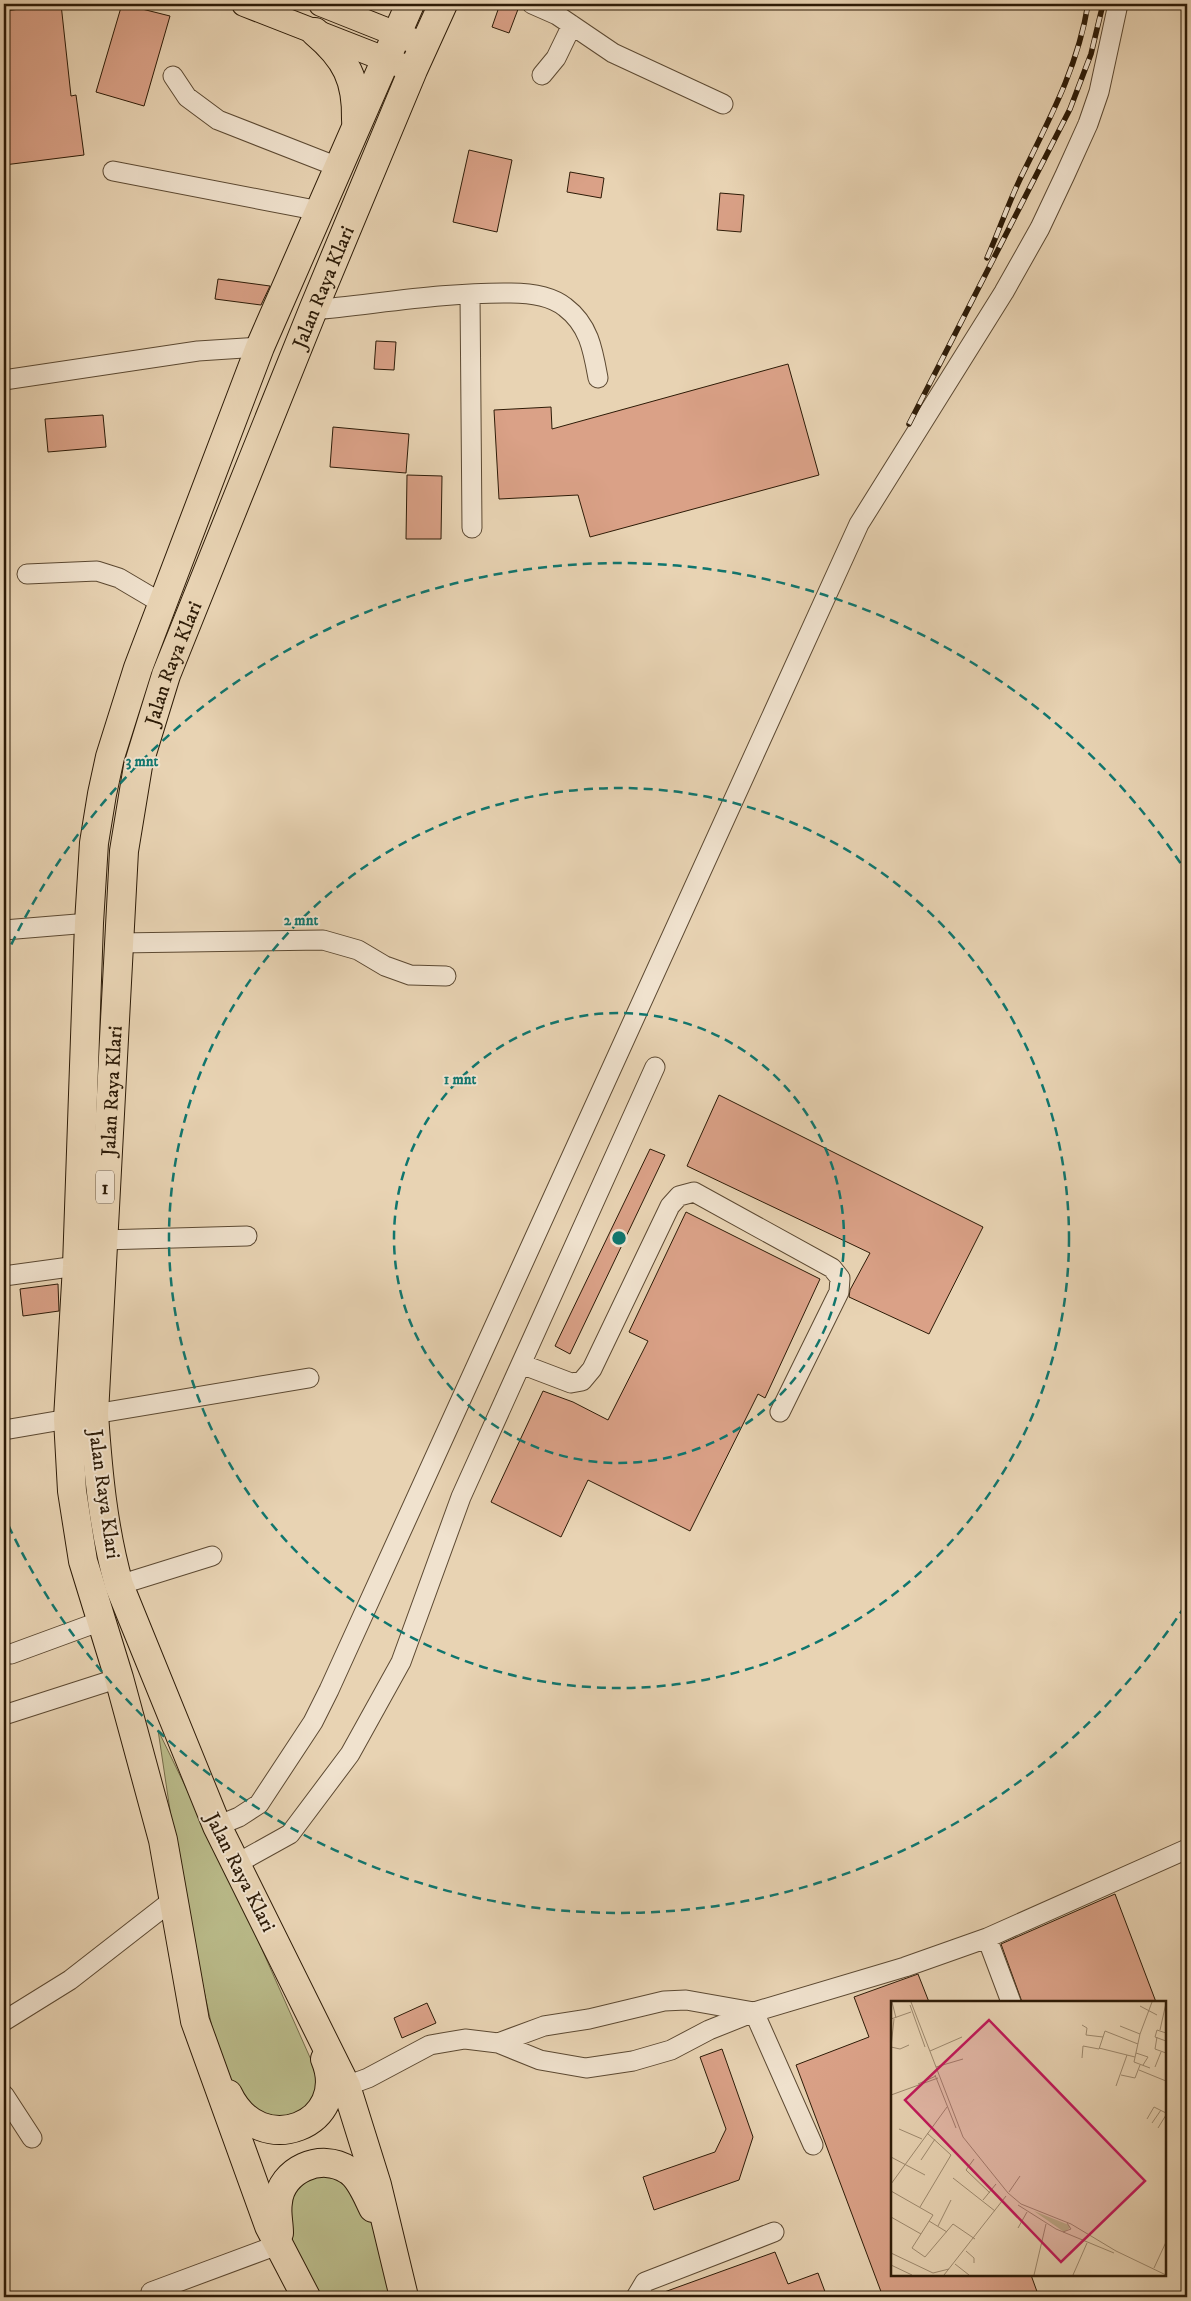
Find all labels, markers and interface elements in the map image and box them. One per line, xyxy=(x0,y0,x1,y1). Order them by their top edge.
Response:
street label: Jalan Raya Klari xyxy=(287,223,361,355)
street label: Jalan Raya Klari xyxy=(140,598,208,731)
text: 3 mnt xyxy=(126,752,159,771)
text: 2 mnt xyxy=(284,911,318,930)
street label: Jalan Raya Klari xyxy=(97,1025,129,1159)
text: 1 mnt xyxy=(444,1070,476,1089)
road number: 1 xyxy=(96,1170,114,1204)
centre of rings xyxy=(610,1229,628,1247)
street label: Jalan Raya Klari xyxy=(82,1426,125,1561)
street label: Jalan Raya Klari xyxy=(198,1807,280,1936)
inset map xyxy=(891,2001,1166,2276)

